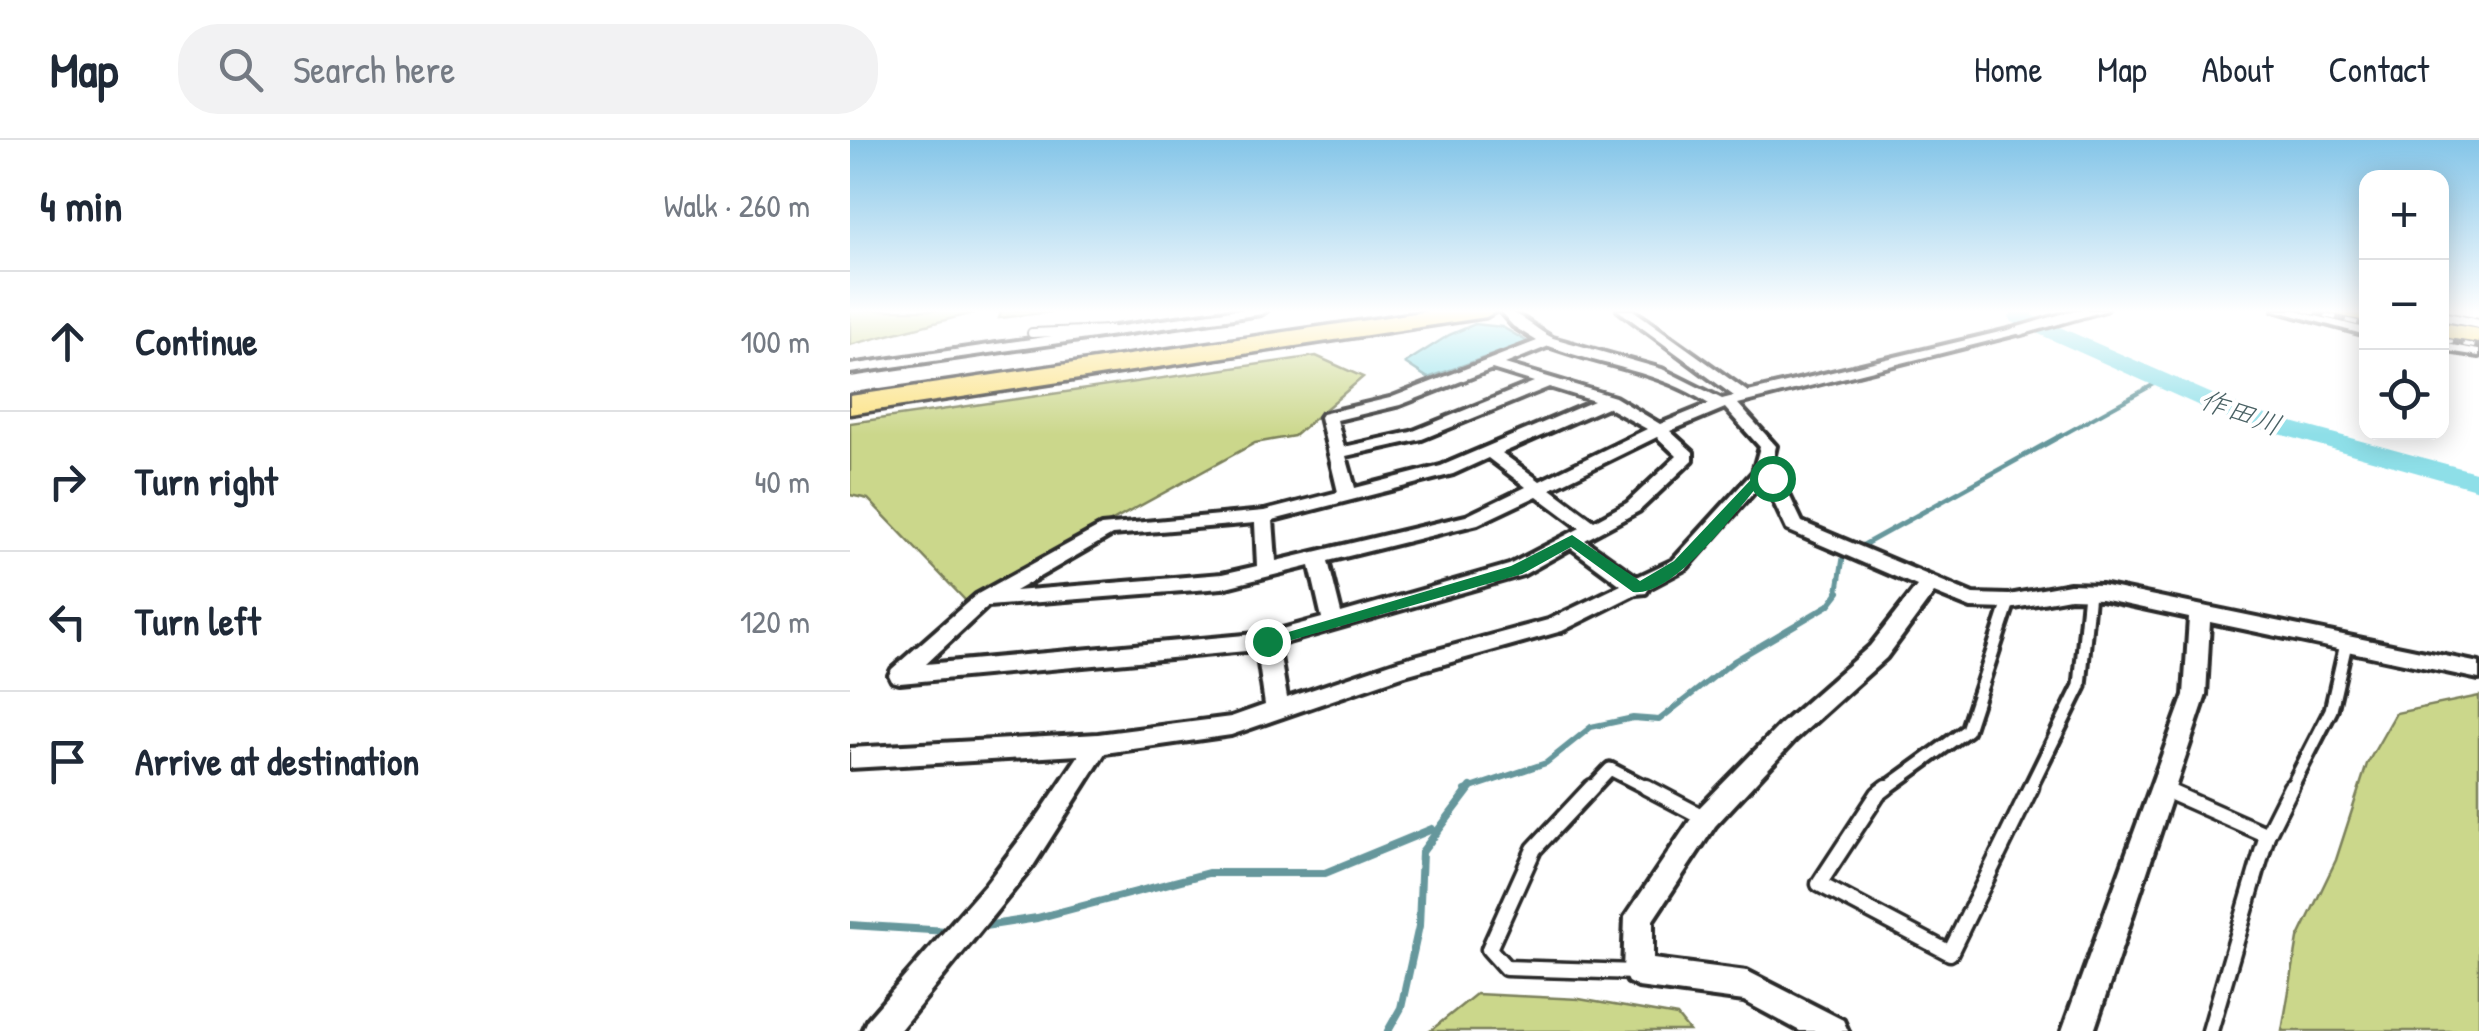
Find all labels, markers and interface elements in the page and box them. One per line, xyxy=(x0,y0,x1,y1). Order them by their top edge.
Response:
search box xyxy=(178,24,878,114)
text: Map xyxy=(50,37,118,102)
icon: search xyxy=(213,42,268,97)
text: Search here xyxy=(293,43,455,95)
text: Home xyxy=(1974,46,2042,93)
text: Map xyxy=(2097,46,2147,93)
text: About xyxy=(2202,46,2274,93)
text: Contact xyxy=(2329,46,2429,93)
map controls xyxy=(2359,170,2449,440)
button: + xyxy=(2359,170,2449,260)
text: 4 min xyxy=(40,177,122,234)
text: Walk · 260 m xyxy=(664,184,810,227)
button: − xyxy=(2359,260,2449,350)
icon: ahead xyxy=(40,314,95,369)
text: Continue xyxy=(135,315,257,367)
text: 100 m xyxy=(741,320,810,363)
button: locate xyxy=(2359,350,2449,440)
water label: 作田川 xyxy=(2195,380,2287,444)
icon: right xyxy=(40,454,95,509)
text: Turn right xyxy=(135,455,278,507)
route start xyxy=(1750,456,1796,502)
text: 40 m xyxy=(755,460,810,503)
icon: left xyxy=(40,594,95,649)
text: Turn left xyxy=(135,595,260,647)
text: 120 m xyxy=(740,600,810,643)
route end xyxy=(1245,619,1291,665)
icon: arrive xyxy=(40,734,95,789)
text: Arrive at destination xyxy=(135,735,419,787)

